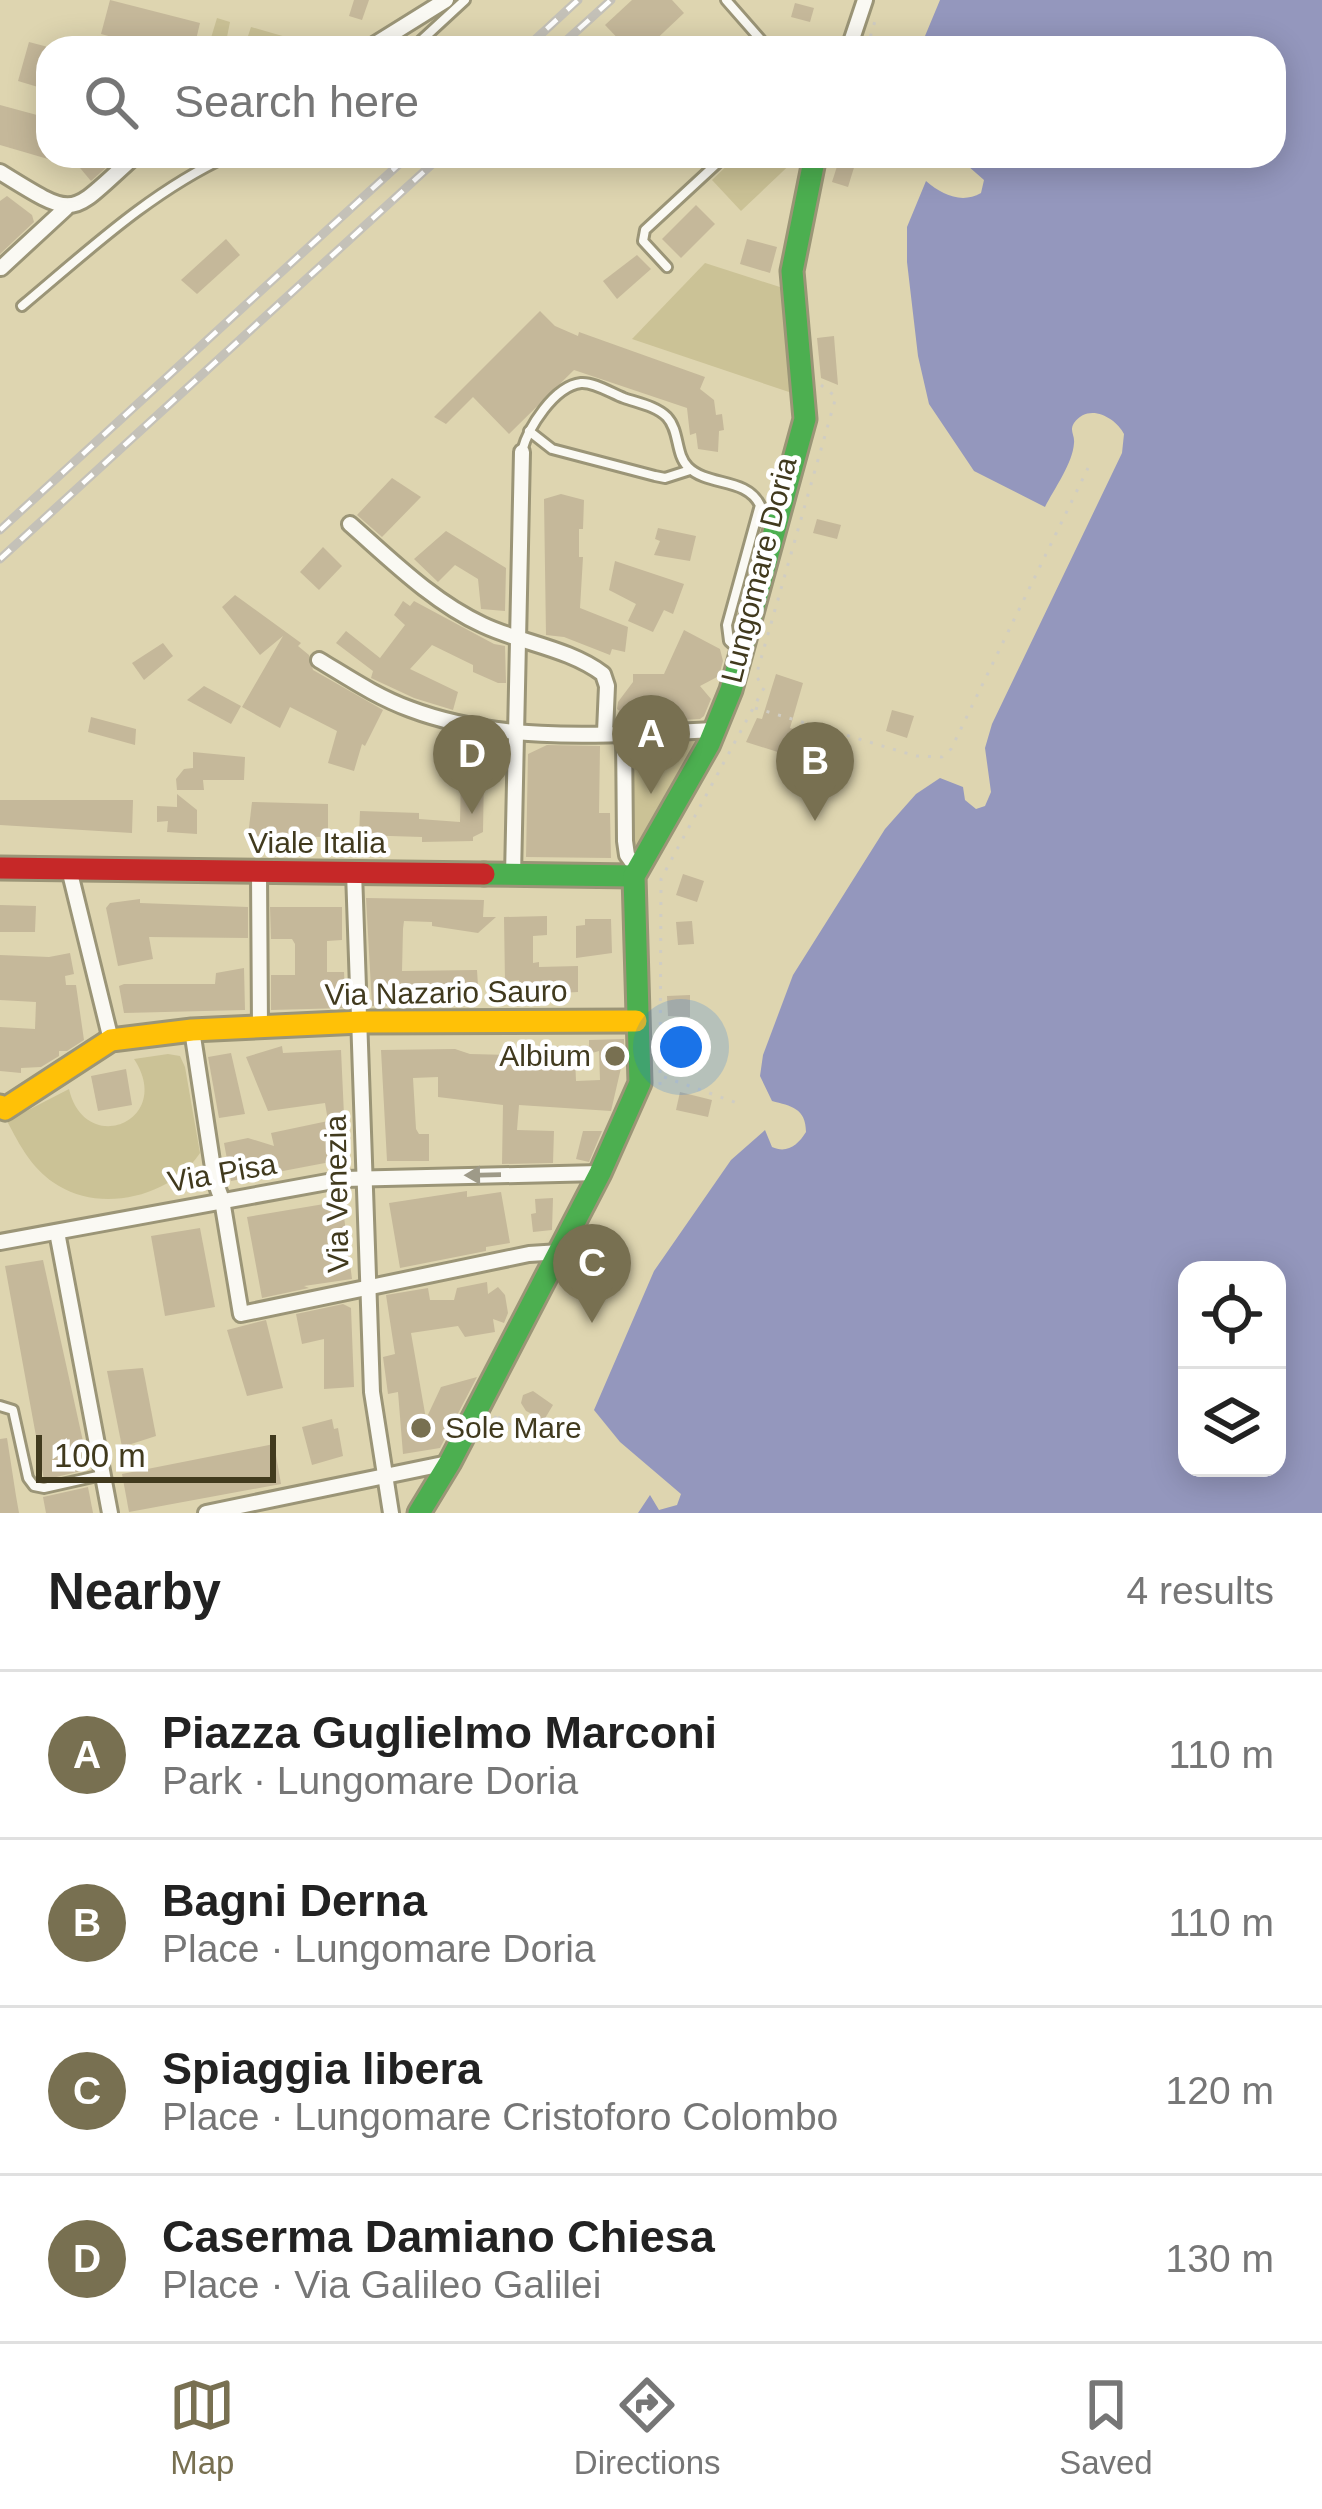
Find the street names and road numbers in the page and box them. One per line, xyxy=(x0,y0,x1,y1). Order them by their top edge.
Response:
street label: Lungomare Doria xyxy=(714,453,803,686)
street label: Viale Italia xyxy=(248,826,386,859)
street label: Via Nazario Sauro xyxy=(324,974,568,1011)
street label: Via Venezia xyxy=(319,1114,354,1273)
street label: Via Pisa xyxy=(165,1147,279,1198)

